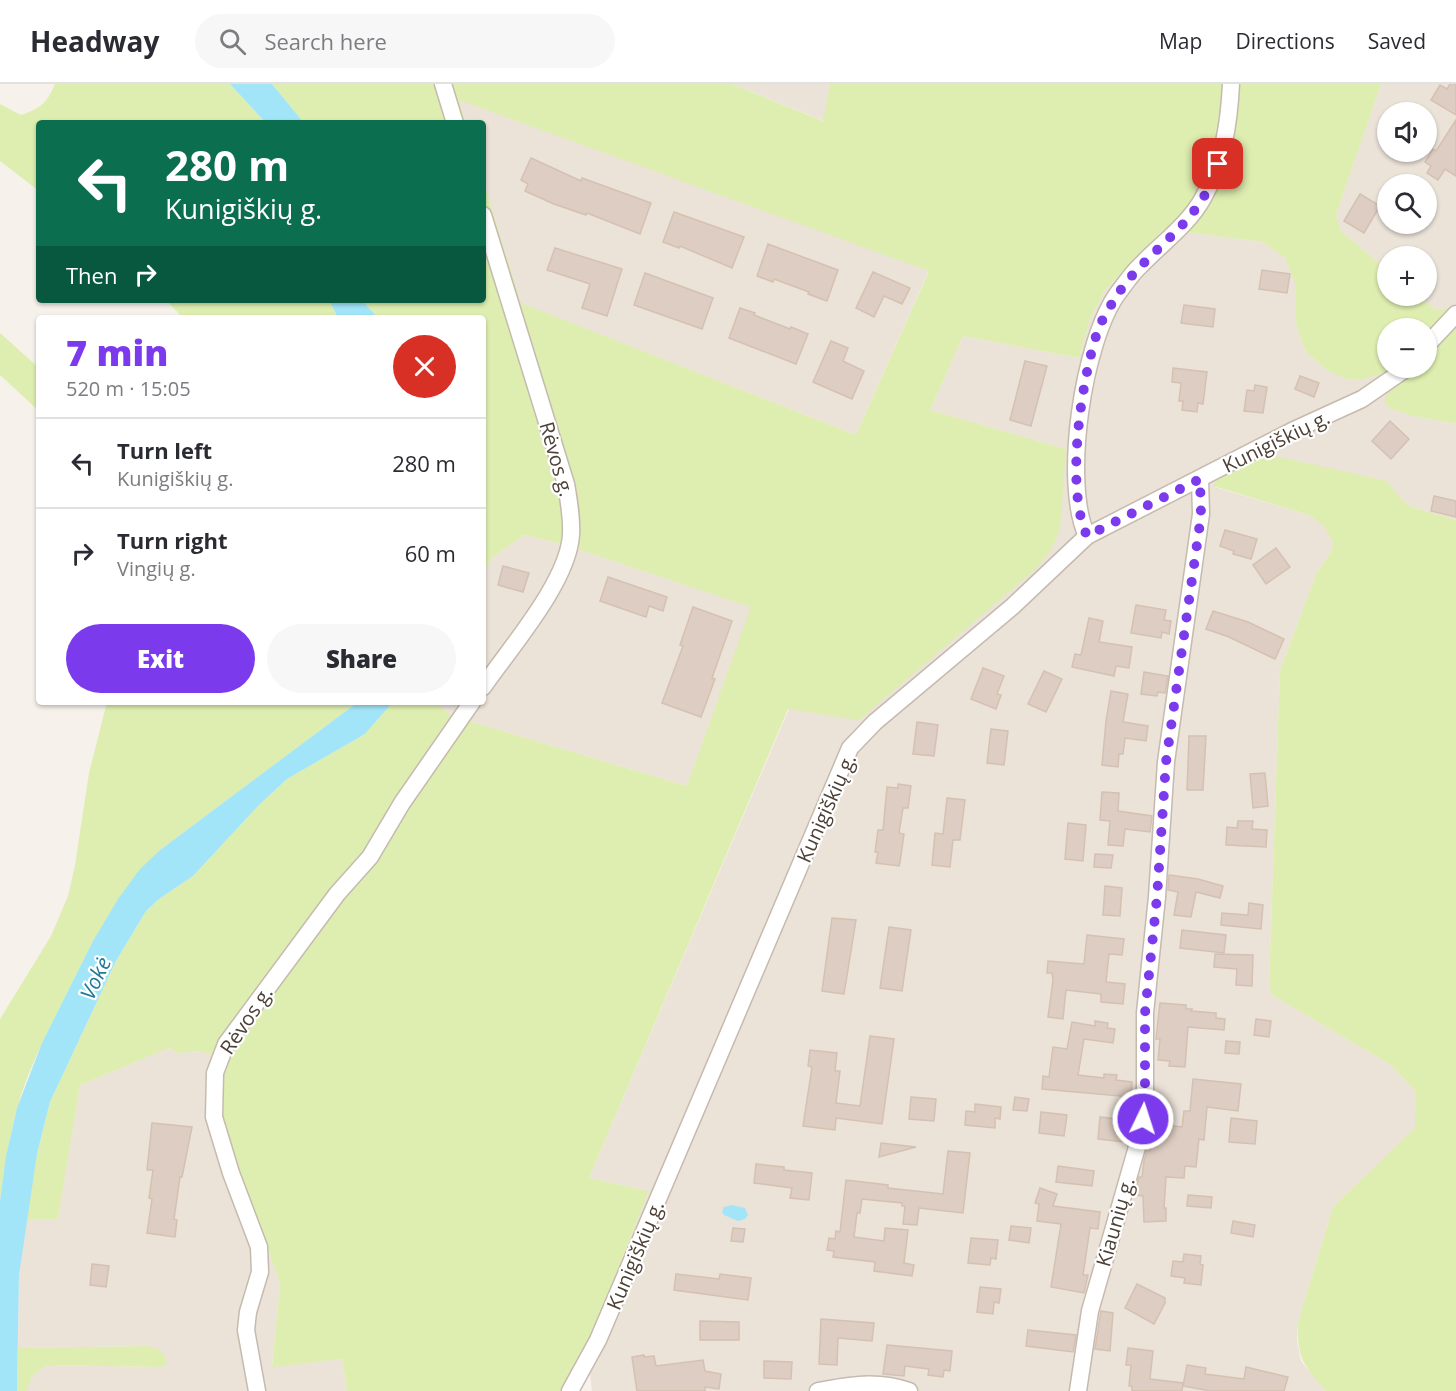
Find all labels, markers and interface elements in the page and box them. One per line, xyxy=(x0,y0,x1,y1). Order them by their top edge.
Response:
search box xyxy=(195,14,615,68)
text: Headway xyxy=(30,22,159,60)
icon: search xyxy=(216,25,249,58)
text: Search here xyxy=(264,26,387,56)
text: Map xyxy=(1159,27,1202,55)
text: Directions xyxy=(1235,27,1335,55)
text: Saved xyxy=(1368,27,1426,55)
map controls xyxy=(1377,102,1437,378)
button: sound xyxy=(1377,102,1437,162)
text: 280 m xyxy=(165,136,289,193)
pin xyxy=(1192,138,1243,189)
icon: left xyxy=(66,144,144,222)
icon: arrive xyxy=(1201,147,1234,180)
button: search xyxy=(1377,174,1437,234)
text: Kunigiškių g. xyxy=(165,190,322,227)
button: + xyxy=(1377,246,1437,306)
icon: right xyxy=(129,258,162,291)
text: Then xyxy=(66,260,117,290)
button: − xyxy=(1377,318,1437,378)
text: 7 min xyxy=(66,328,168,377)
button: close xyxy=(393,335,456,398)
text: 520 m · 15:05 xyxy=(66,375,191,402)
street label: Kunigiškių g. xyxy=(1218,403,1334,479)
street label: Rėvos g. xyxy=(533,419,581,499)
text: Turn left xyxy=(117,435,212,465)
icon: left xyxy=(66,447,99,480)
text: 280 m xyxy=(392,448,456,478)
text: Kunigiškių g. xyxy=(117,465,233,492)
text: Turn right xyxy=(117,525,228,555)
icon: right xyxy=(66,537,99,570)
text: 60 m xyxy=(405,538,456,568)
text: Vingių g. xyxy=(117,555,196,582)
button: Exit xyxy=(66,624,255,693)
button: Share xyxy=(267,624,456,693)
street label: Kunigiškių g. xyxy=(790,749,862,867)
water label: Vokė xyxy=(73,952,117,1004)
street label: Rėvos g. xyxy=(213,981,279,1059)
position arrow xyxy=(1111,1087,1175,1151)
street label: Kiaunių g. xyxy=(1089,1174,1141,1270)
street label: Kunigiškių g. xyxy=(600,1196,670,1314)

